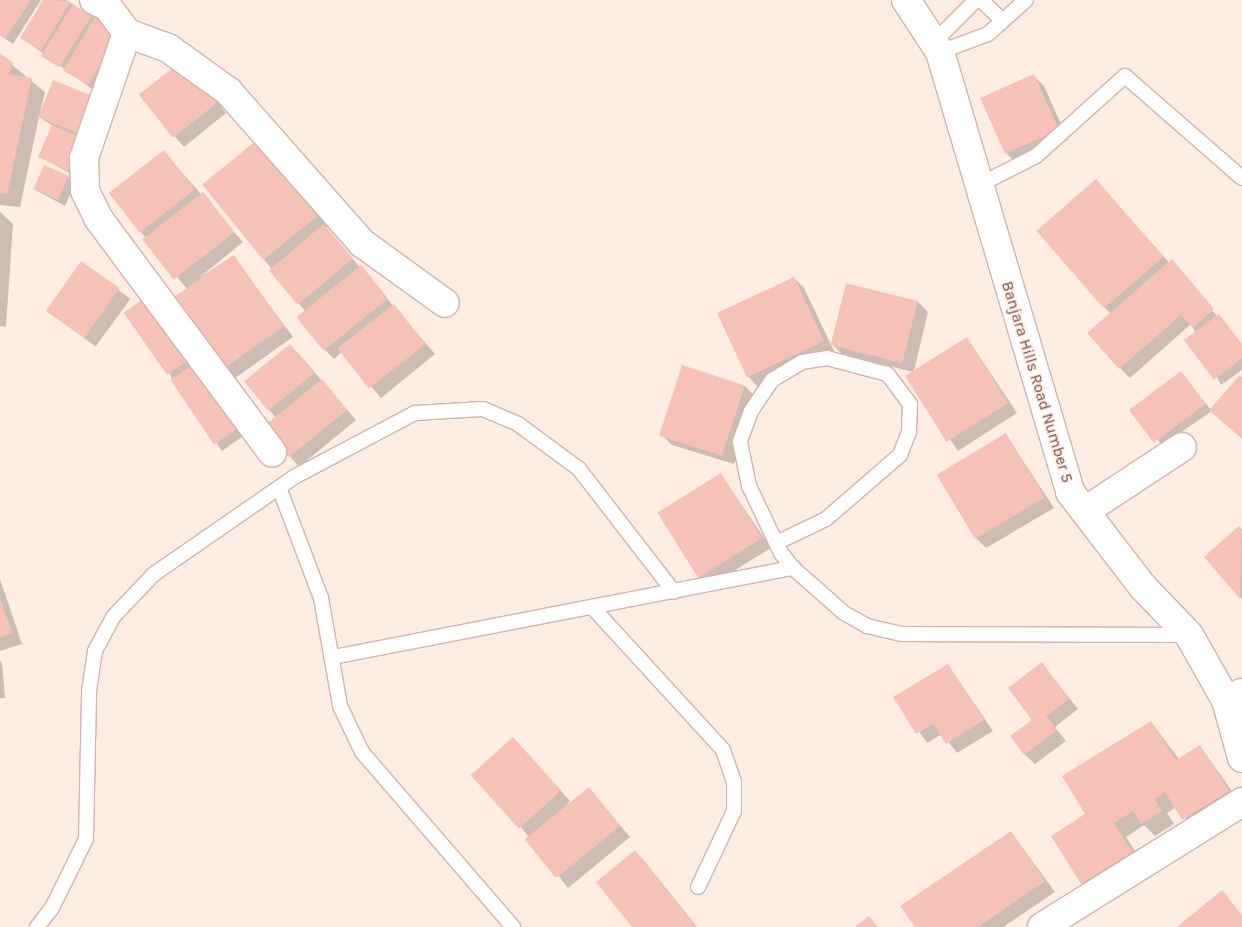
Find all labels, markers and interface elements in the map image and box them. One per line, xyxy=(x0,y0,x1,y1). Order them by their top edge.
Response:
street label: Banjara Hills Road Number 5 xyxy=(997,279,1077,485)

